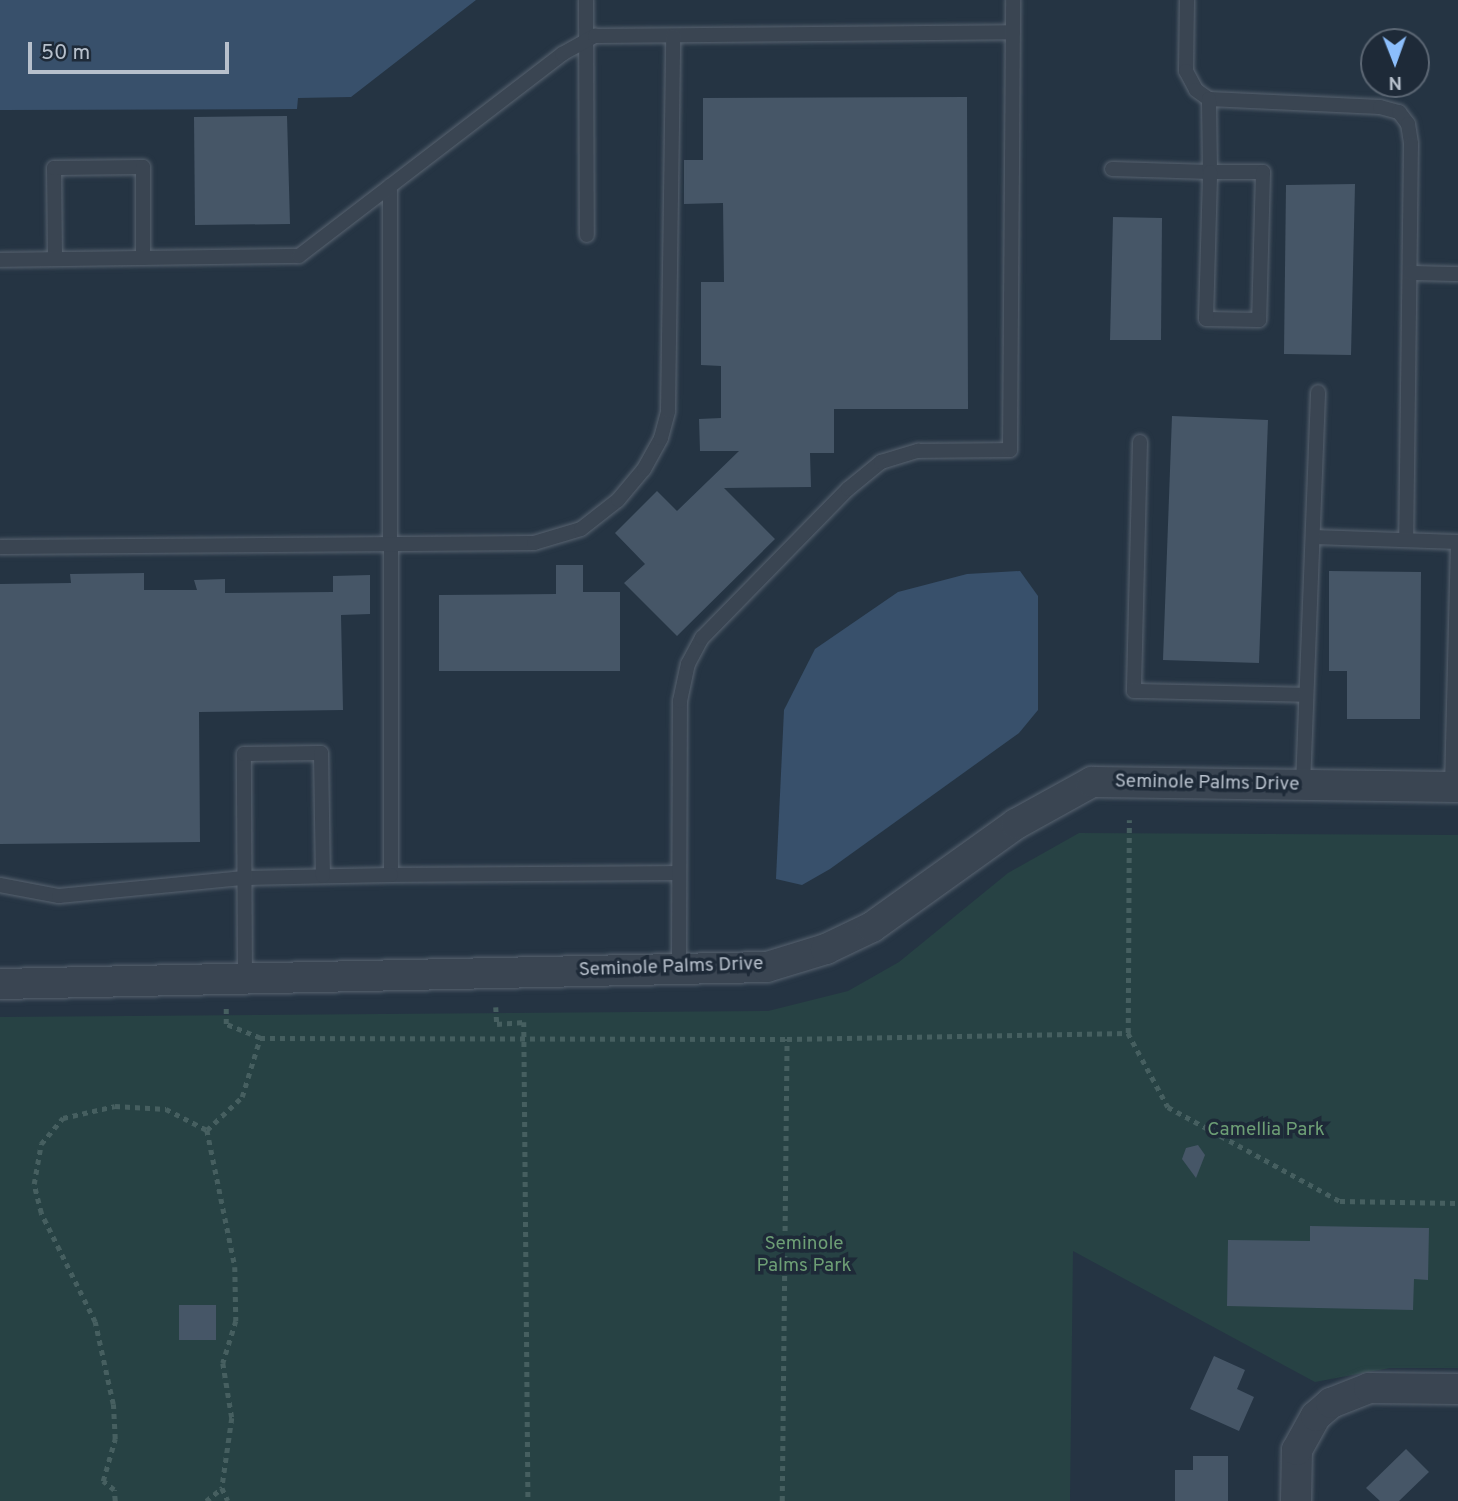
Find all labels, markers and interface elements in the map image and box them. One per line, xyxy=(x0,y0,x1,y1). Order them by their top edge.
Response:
scale bar xyxy=(32,28,233,72)
north arrow xyxy=(1360,28,1430,98)
text: 50 m xyxy=(41,40,90,67)
text: N xyxy=(1388,70,1402,94)
street label: Seminole Palms Drive xyxy=(1114,771,1300,797)
street label: Seminole Palms Drive xyxy=(578,953,764,983)
park label: Camellia Park xyxy=(1207,1120,1325,1142)
park label: Seminole Palms Park xyxy=(756,1234,852,1278)

